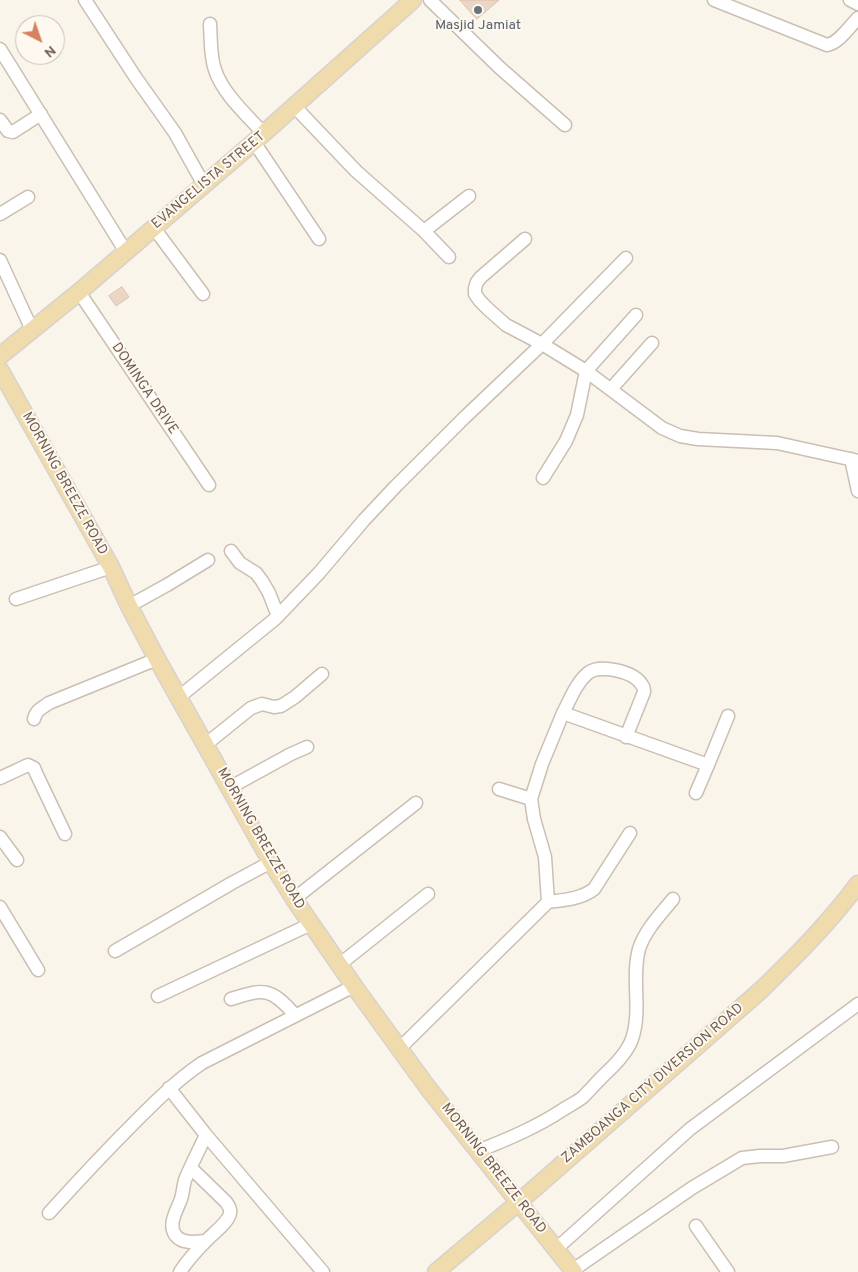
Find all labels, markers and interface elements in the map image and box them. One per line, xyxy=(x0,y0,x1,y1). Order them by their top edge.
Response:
marker: Masjid Jamiat xyxy=(472,4,484,16)
north arrow xyxy=(15,15,65,65)
place label: Masjid Jamiat xyxy=(435,18,521,34)
text: N xyxy=(40,41,59,61)
street label: EVANGELISTA STREET xyxy=(149,129,269,233)
street label: DOMINGA DRIVE xyxy=(107,340,181,438)
street label: MORNING BREEZE ROAD xyxy=(18,410,110,558)
street label: MORNING BREEZE ROAD xyxy=(213,765,307,913)
street label: ZAMBOANGA CITY DIVERSION ROAD xyxy=(559,1000,747,1168)
street label: MORNING BREEZE ROAD xyxy=(437,1100,549,1238)

